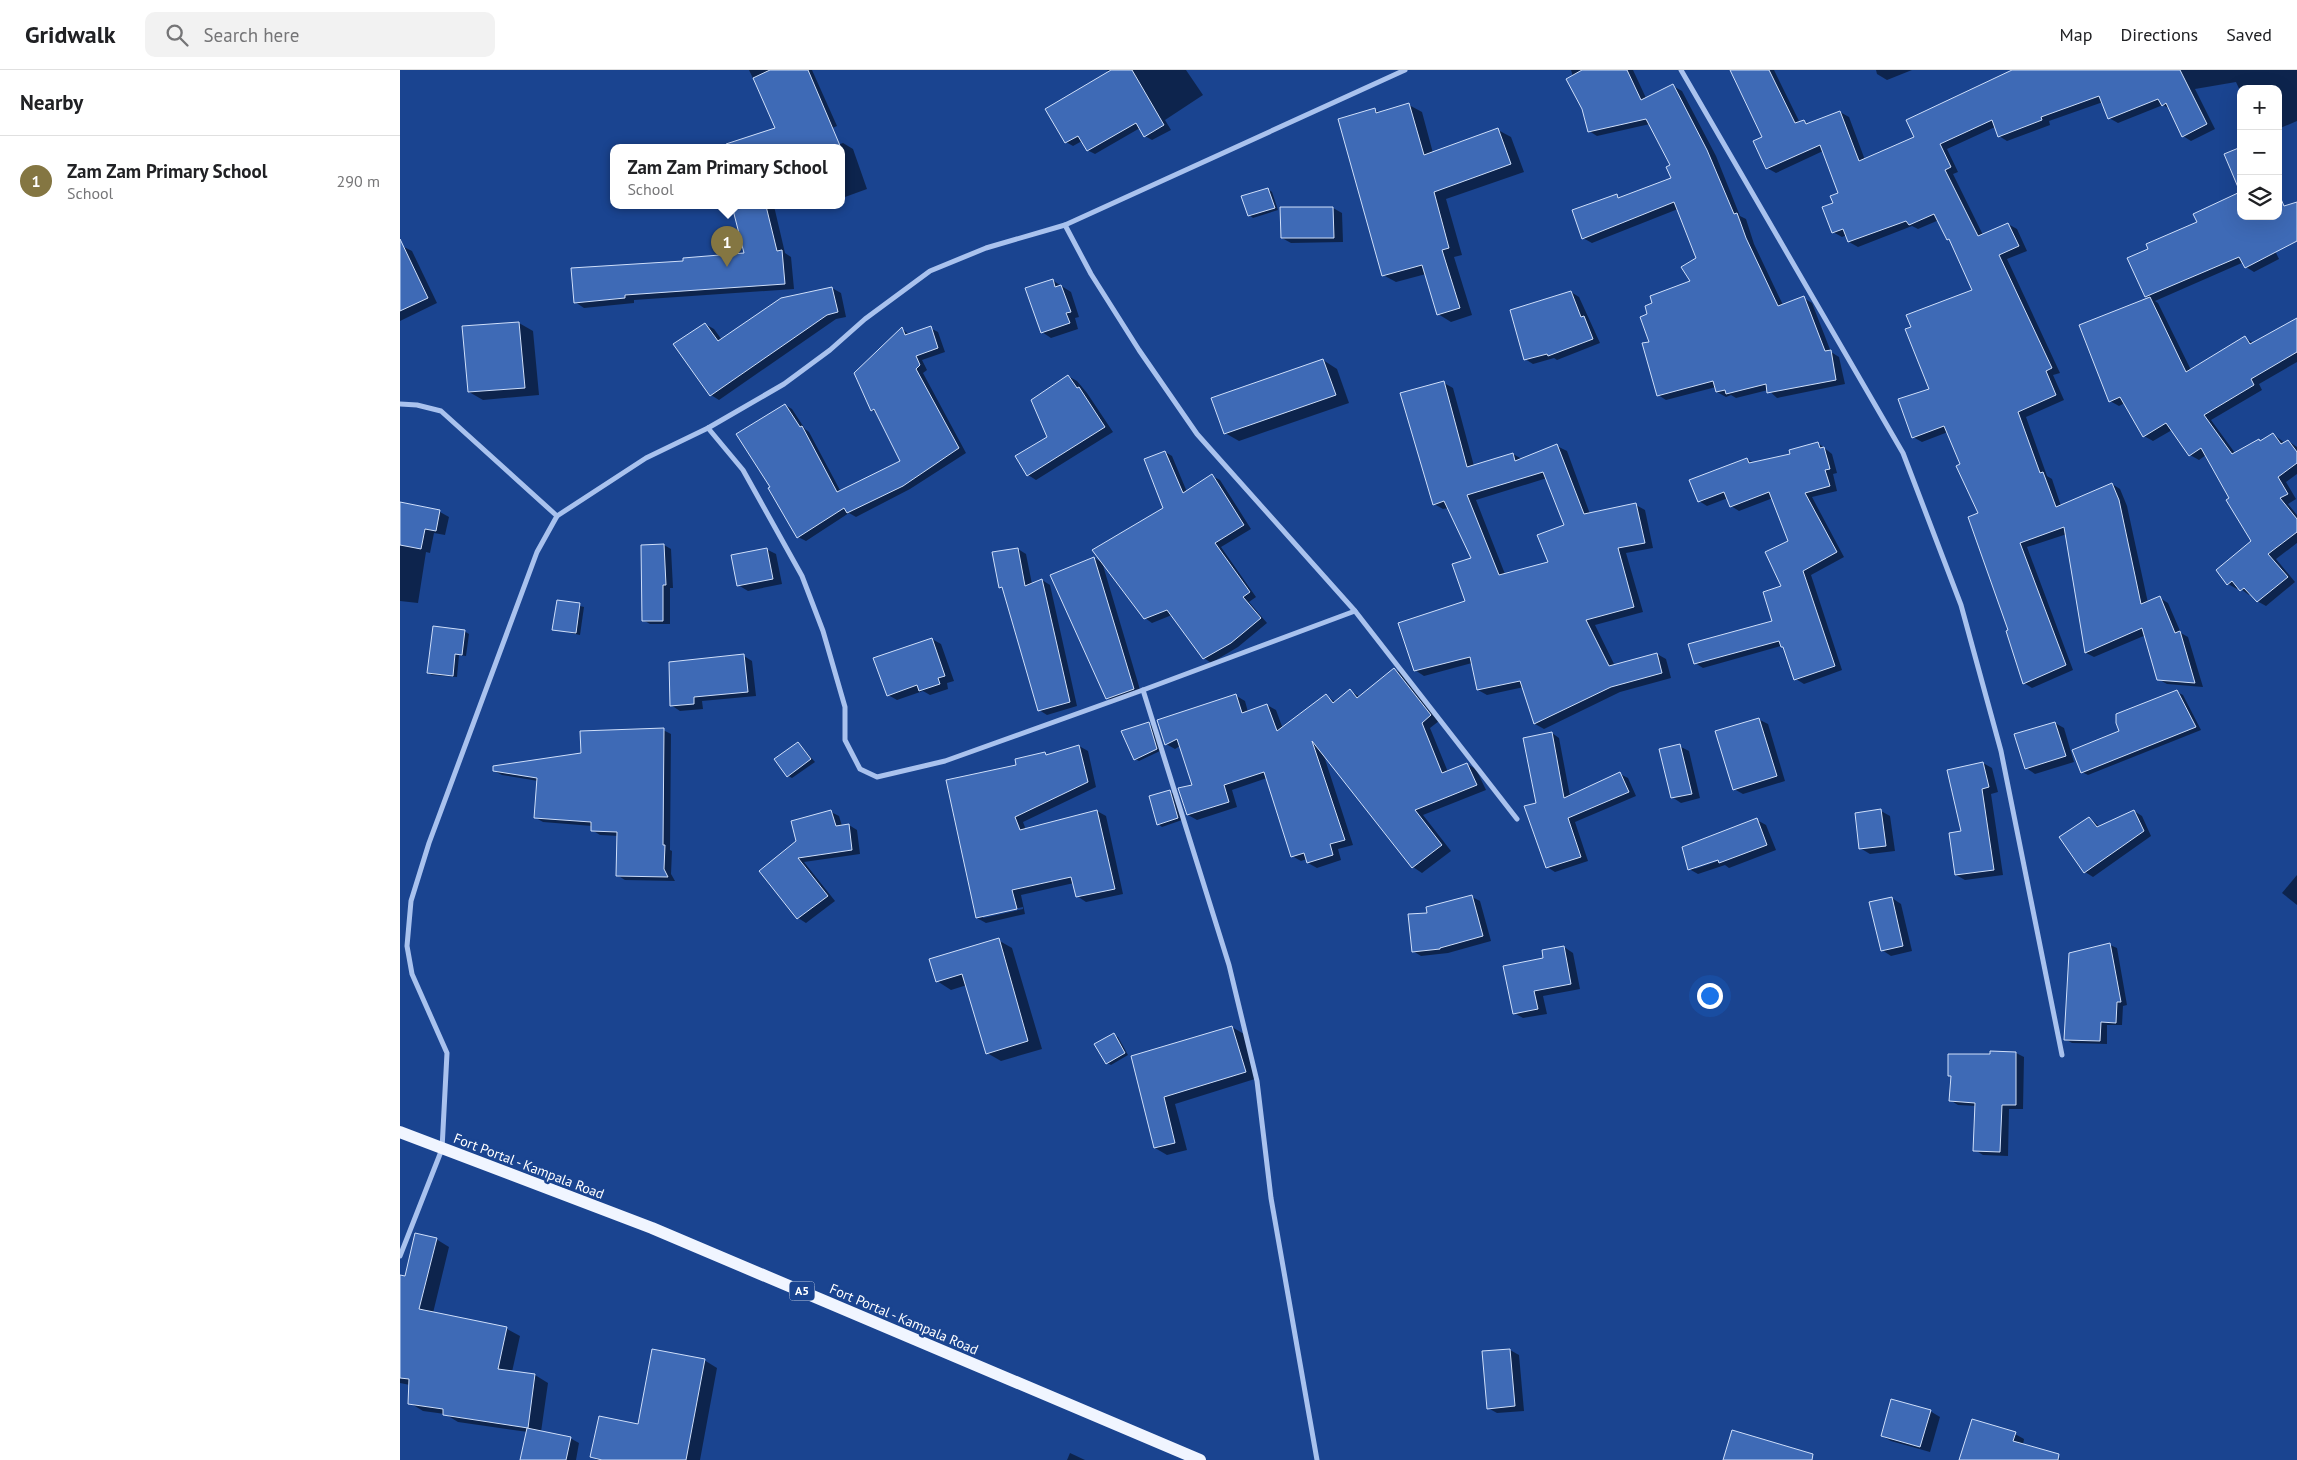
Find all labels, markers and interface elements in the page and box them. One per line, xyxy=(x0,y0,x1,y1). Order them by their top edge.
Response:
search box xyxy=(145,12,495,57)
text: Gridwalk xyxy=(25,19,115,50)
icon: search xyxy=(163,21,191,49)
text: Search here xyxy=(203,23,299,47)
text: Map xyxy=(2060,23,2092,46)
text: Directions xyxy=(2120,23,2198,46)
text: Saved xyxy=(2226,23,2272,46)
map controls xyxy=(2237,85,2282,220)
button: + xyxy=(2237,85,2282,130)
text: Nearby xyxy=(20,89,83,116)
button: − xyxy=(2237,130,2282,175)
popup xyxy=(610,144,845,209)
text: Zam Zam Primary School xyxy=(627,155,828,179)
text: Zam Zam Primary School xyxy=(67,159,267,183)
text: 1 xyxy=(31,171,41,191)
text: 290 m xyxy=(337,171,380,191)
button: layers xyxy=(2237,175,2282,220)
text: School xyxy=(627,179,674,199)
text: School xyxy=(67,183,113,203)
pin: 1 xyxy=(711,226,743,267)
your location xyxy=(1697,983,1723,1009)
street label: Fort Portal - Kampala Road xyxy=(451,1129,607,1203)
street label: Fort Portal - Kampala Road xyxy=(827,1279,981,1359)
road number: A5 xyxy=(790,1282,814,1300)

